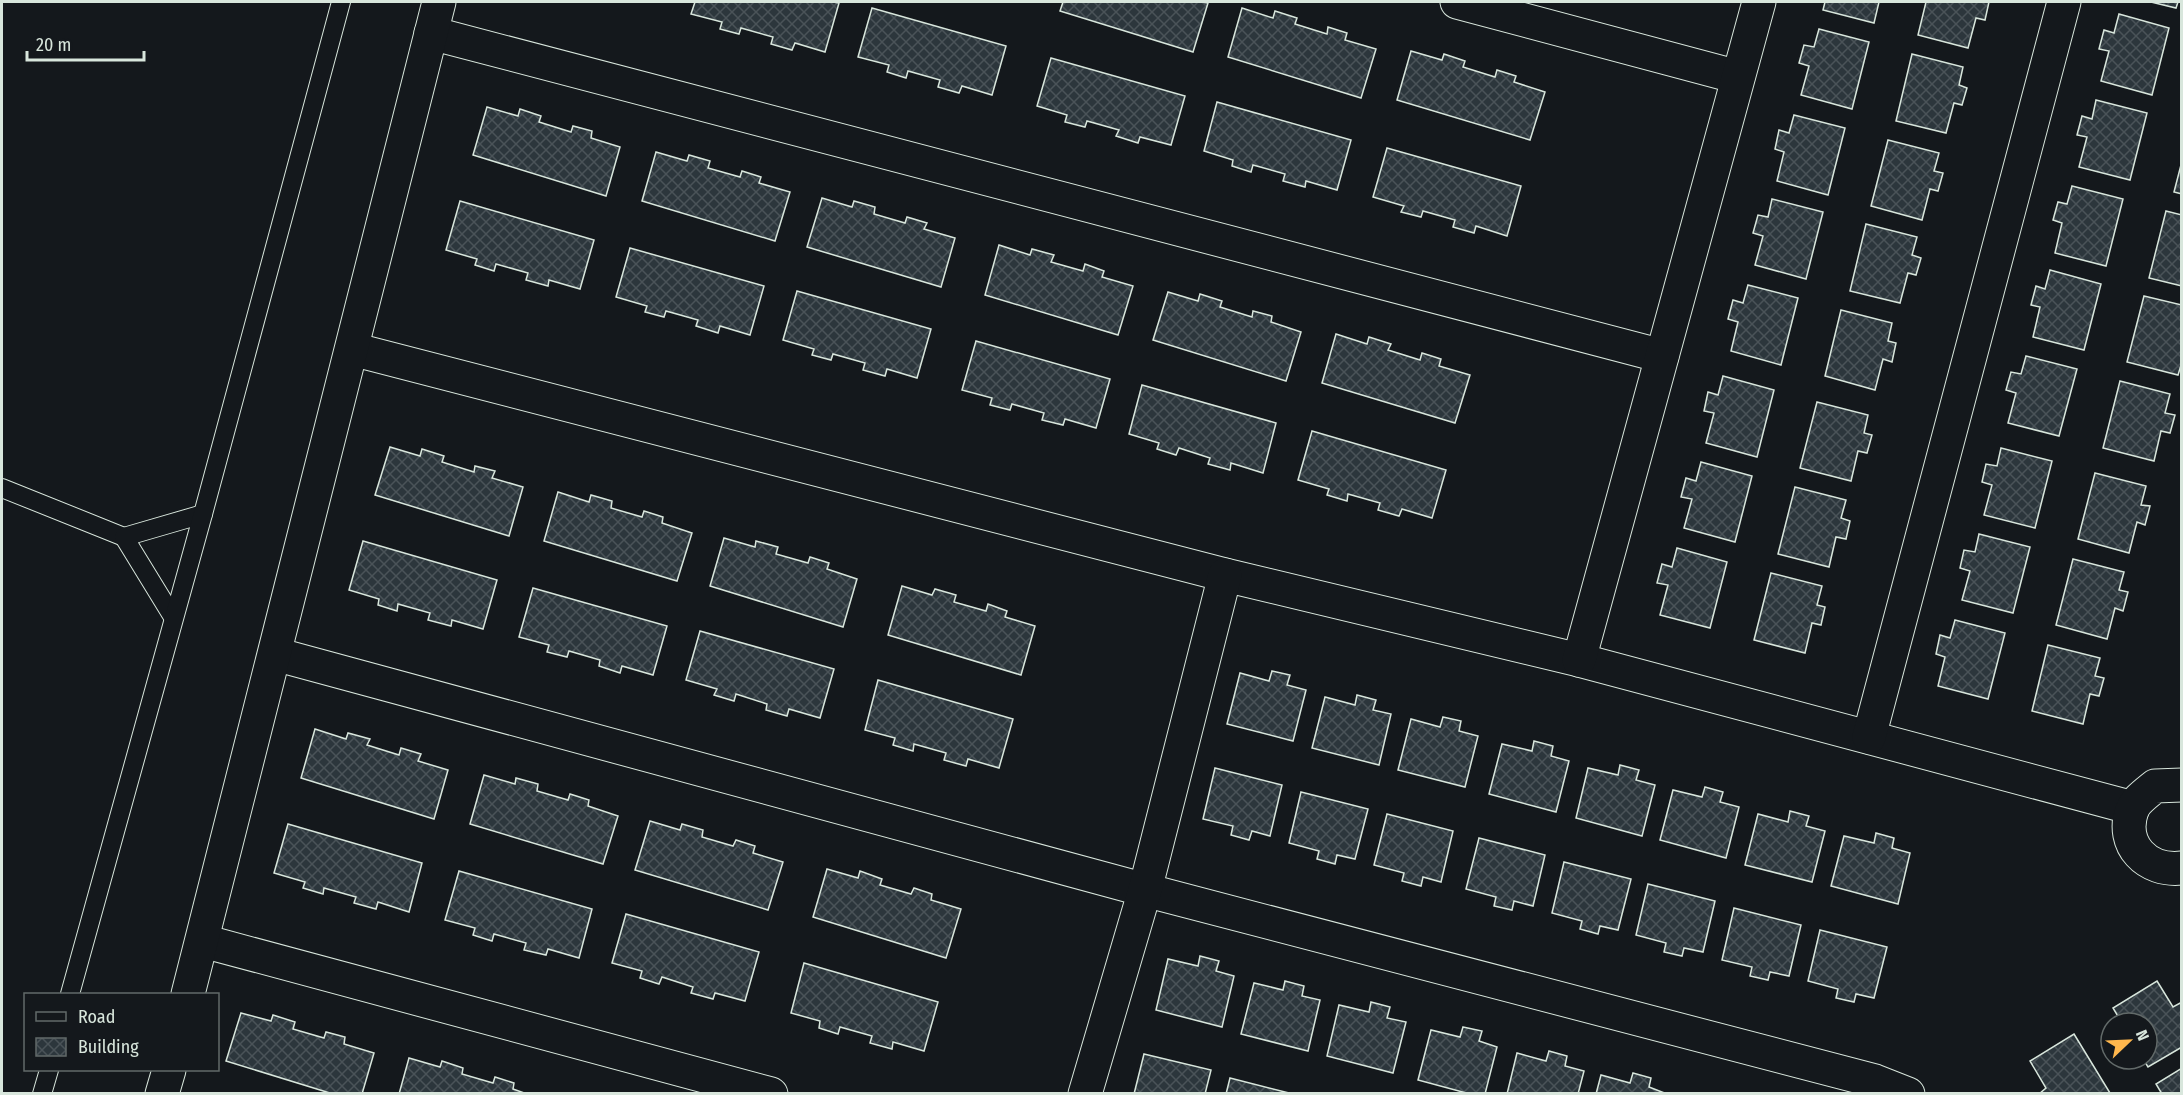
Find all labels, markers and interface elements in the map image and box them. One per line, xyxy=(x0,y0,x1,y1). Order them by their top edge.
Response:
scale bar xyxy=(27,24,144,62)
text: 20 m xyxy=(36,34,71,56)
legend xyxy=(24,993,219,1071)
text: Road xyxy=(78,1006,115,1028)
north arrow xyxy=(2099,1011,2159,1071)
text: N xyxy=(2132,1027,2153,1043)
text: Building xyxy=(78,1036,139,1058)

